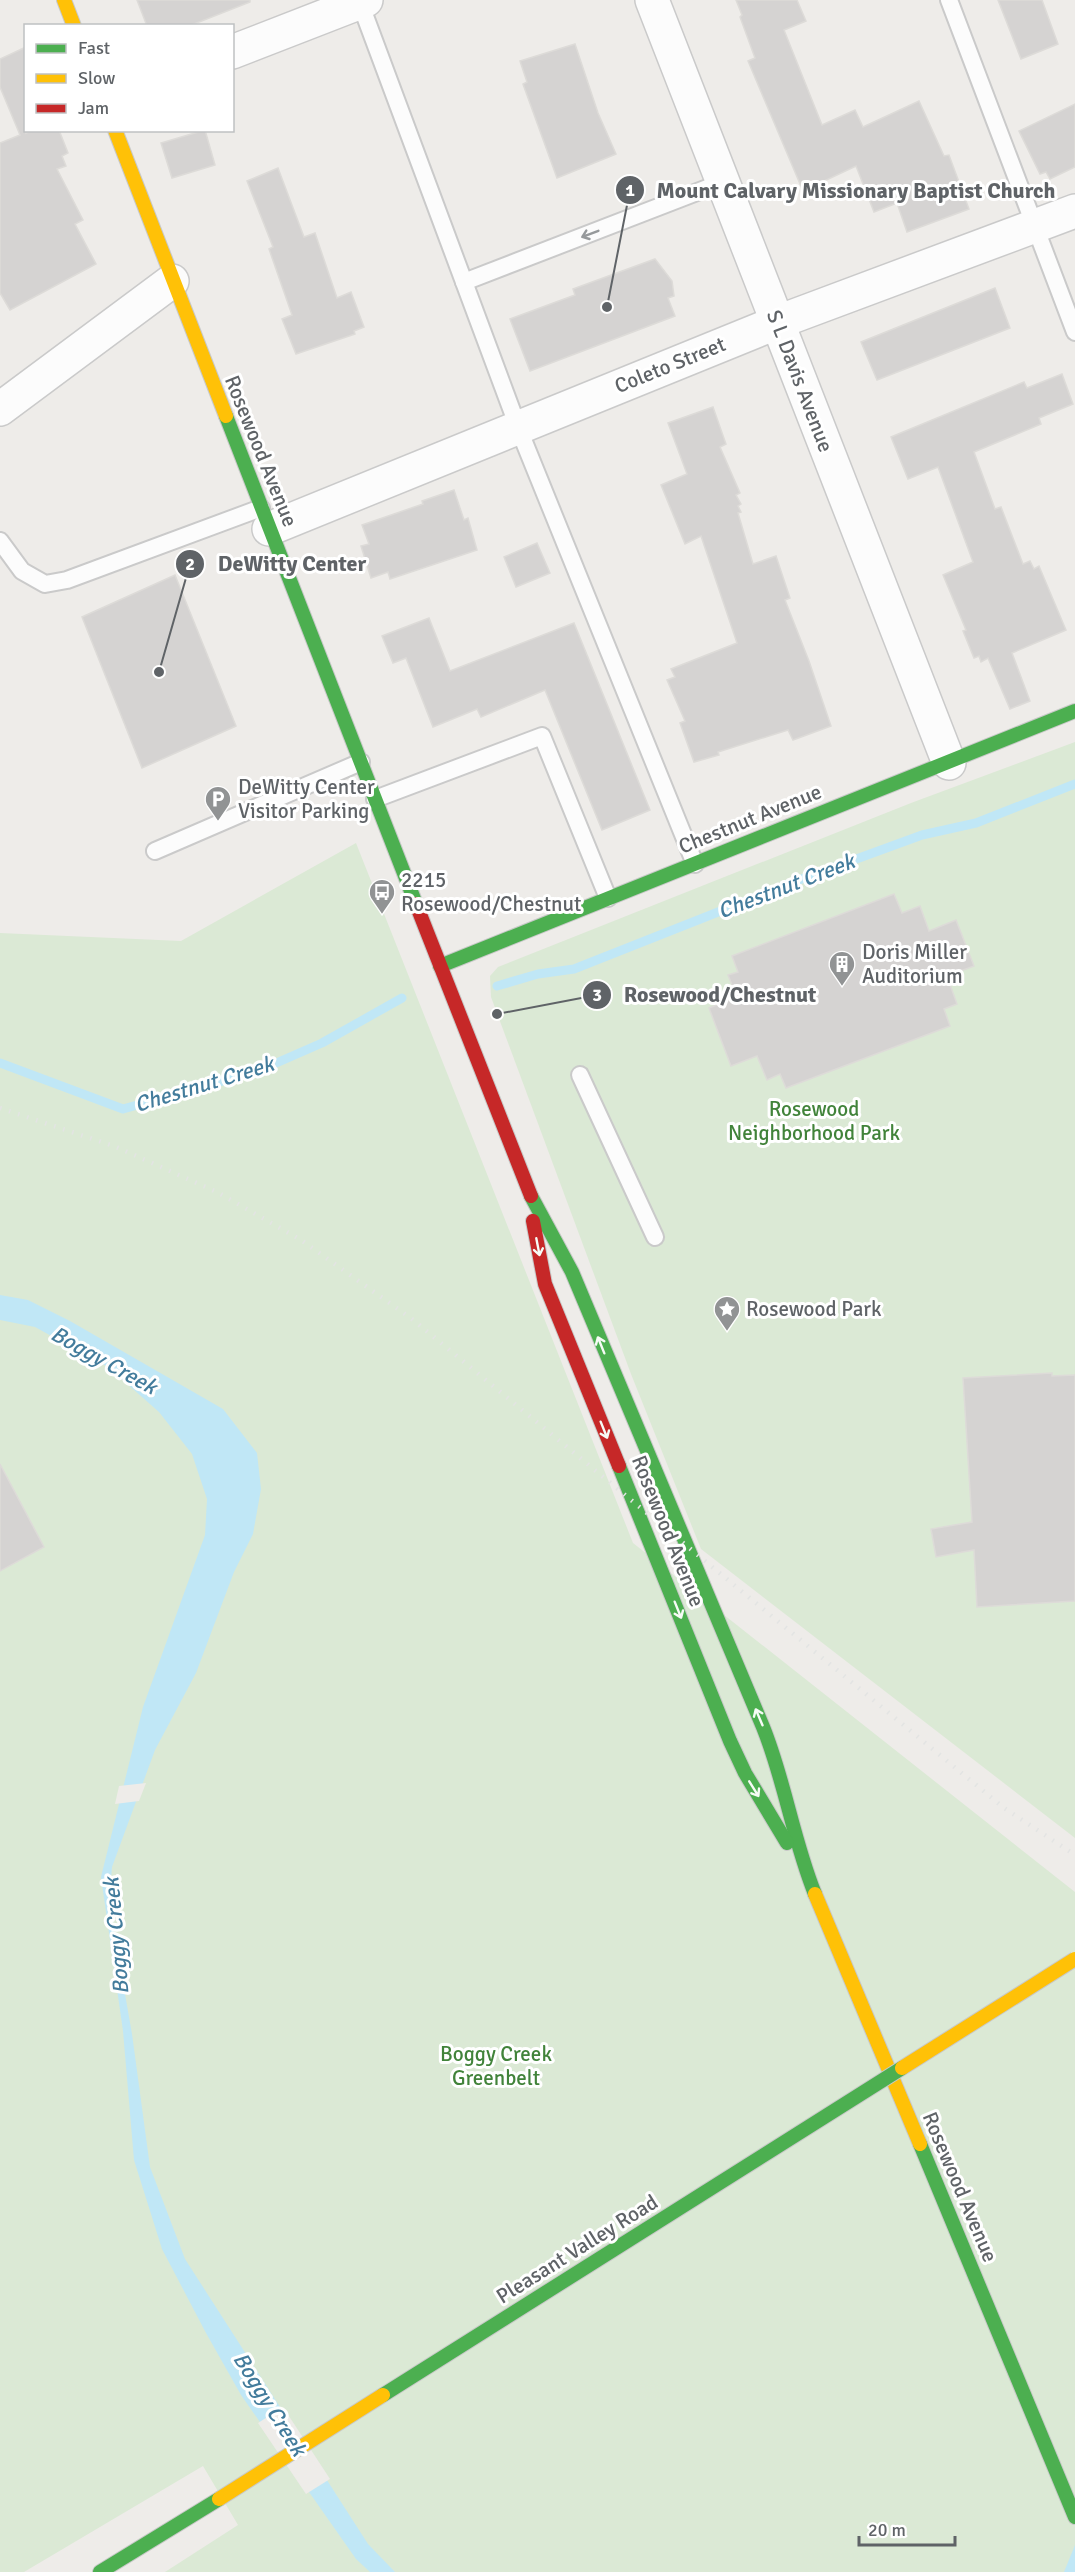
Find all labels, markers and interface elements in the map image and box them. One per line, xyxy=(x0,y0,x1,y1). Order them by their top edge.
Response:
legend xyxy=(24,24,234,132)
text: Fast xyxy=(78,37,110,59)
text: Slow xyxy=(78,67,115,89)
text: Jam xyxy=(78,97,109,119)
callout: Mount Calvary Missionary Baptist Church xyxy=(615,170,1068,210)
text: Mount Calvary Missionary Baptist Church xyxy=(657,177,1056,204)
text: 1 xyxy=(625,179,635,201)
one-way arrow xyxy=(581,229,600,240)
street label: S L Davis Avenue xyxy=(761,306,839,456)
street label: Coleto Street xyxy=(611,331,729,399)
street label: Rosewood Avenue xyxy=(219,372,303,530)
callout: DeWitty Center xyxy=(175,544,378,584)
text: DeWitty Center xyxy=(218,550,366,577)
text: 2 xyxy=(185,553,195,575)
place label: DeWitty Center Visitor Parking xyxy=(238,774,375,824)
street label: Chestnut Avenue xyxy=(675,779,825,859)
parking icon: DeWitty Center Visitor Parking xyxy=(203,784,233,822)
water label: Chestnut Creek xyxy=(714,847,860,924)
place label: 2215 Rosewood/Chestnut xyxy=(401,867,581,917)
bus stop icon: 2215 Rosewood/Chestnut xyxy=(367,877,397,915)
place label: Doris Miller Auditorium xyxy=(862,939,967,989)
building icon: Doris Miller Auditorium xyxy=(827,949,857,987)
callout: Rosewood/Chestnut xyxy=(582,975,828,1015)
text: Rosewood/Chestnut xyxy=(624,981,816,1008)
text: 3 xyxy=(592,984,602,1006)
water label: Chestnut Creek xyxy=(131,1049,279,1118)
park label: Rosewood Neighborhood Park xyxy=(728,1096,901,1146)
one-way arrow xyxy=(533,1236,544,1256)
place icon: Rosewood Park xyxy=(712,1294,742,1332)
place label: Rosewood Park xyxy=(746,1296,882,1322)
water label: Boggy Creek xyxy=(46,1320,163,1401)
one-way arrow xyxy=(595,1336,606,1354)
one-way arrow xyxy=(599,1420,610,1438)
street label: Rosewood Avenue xyxy=(626,1452,710,1610)
one-way arrow xyxy=(673,1600,684,1619)
one-way arrow xyxy=(753,1709,764,1727)
one-way arrow xyxy=(749,1780,761,1797)
water label: Boggy Creek xyxy=(97,1875,135,1996)
park label: Boggy Creek Greenbelt xyxy=(440,2041,552,2091)
street label: Rosewood Avenue xyxy=(917,2108,1003,2266)
street label: Pleasant Valley Road xyxy=(491,2189,663,2309)
water label: Boggy Creek xyxy=(228,2347,314,2462)
scale bar xyxy=(859,2509,955,2547)
text: 20 m xyxy=(868,2519,906,2541)

